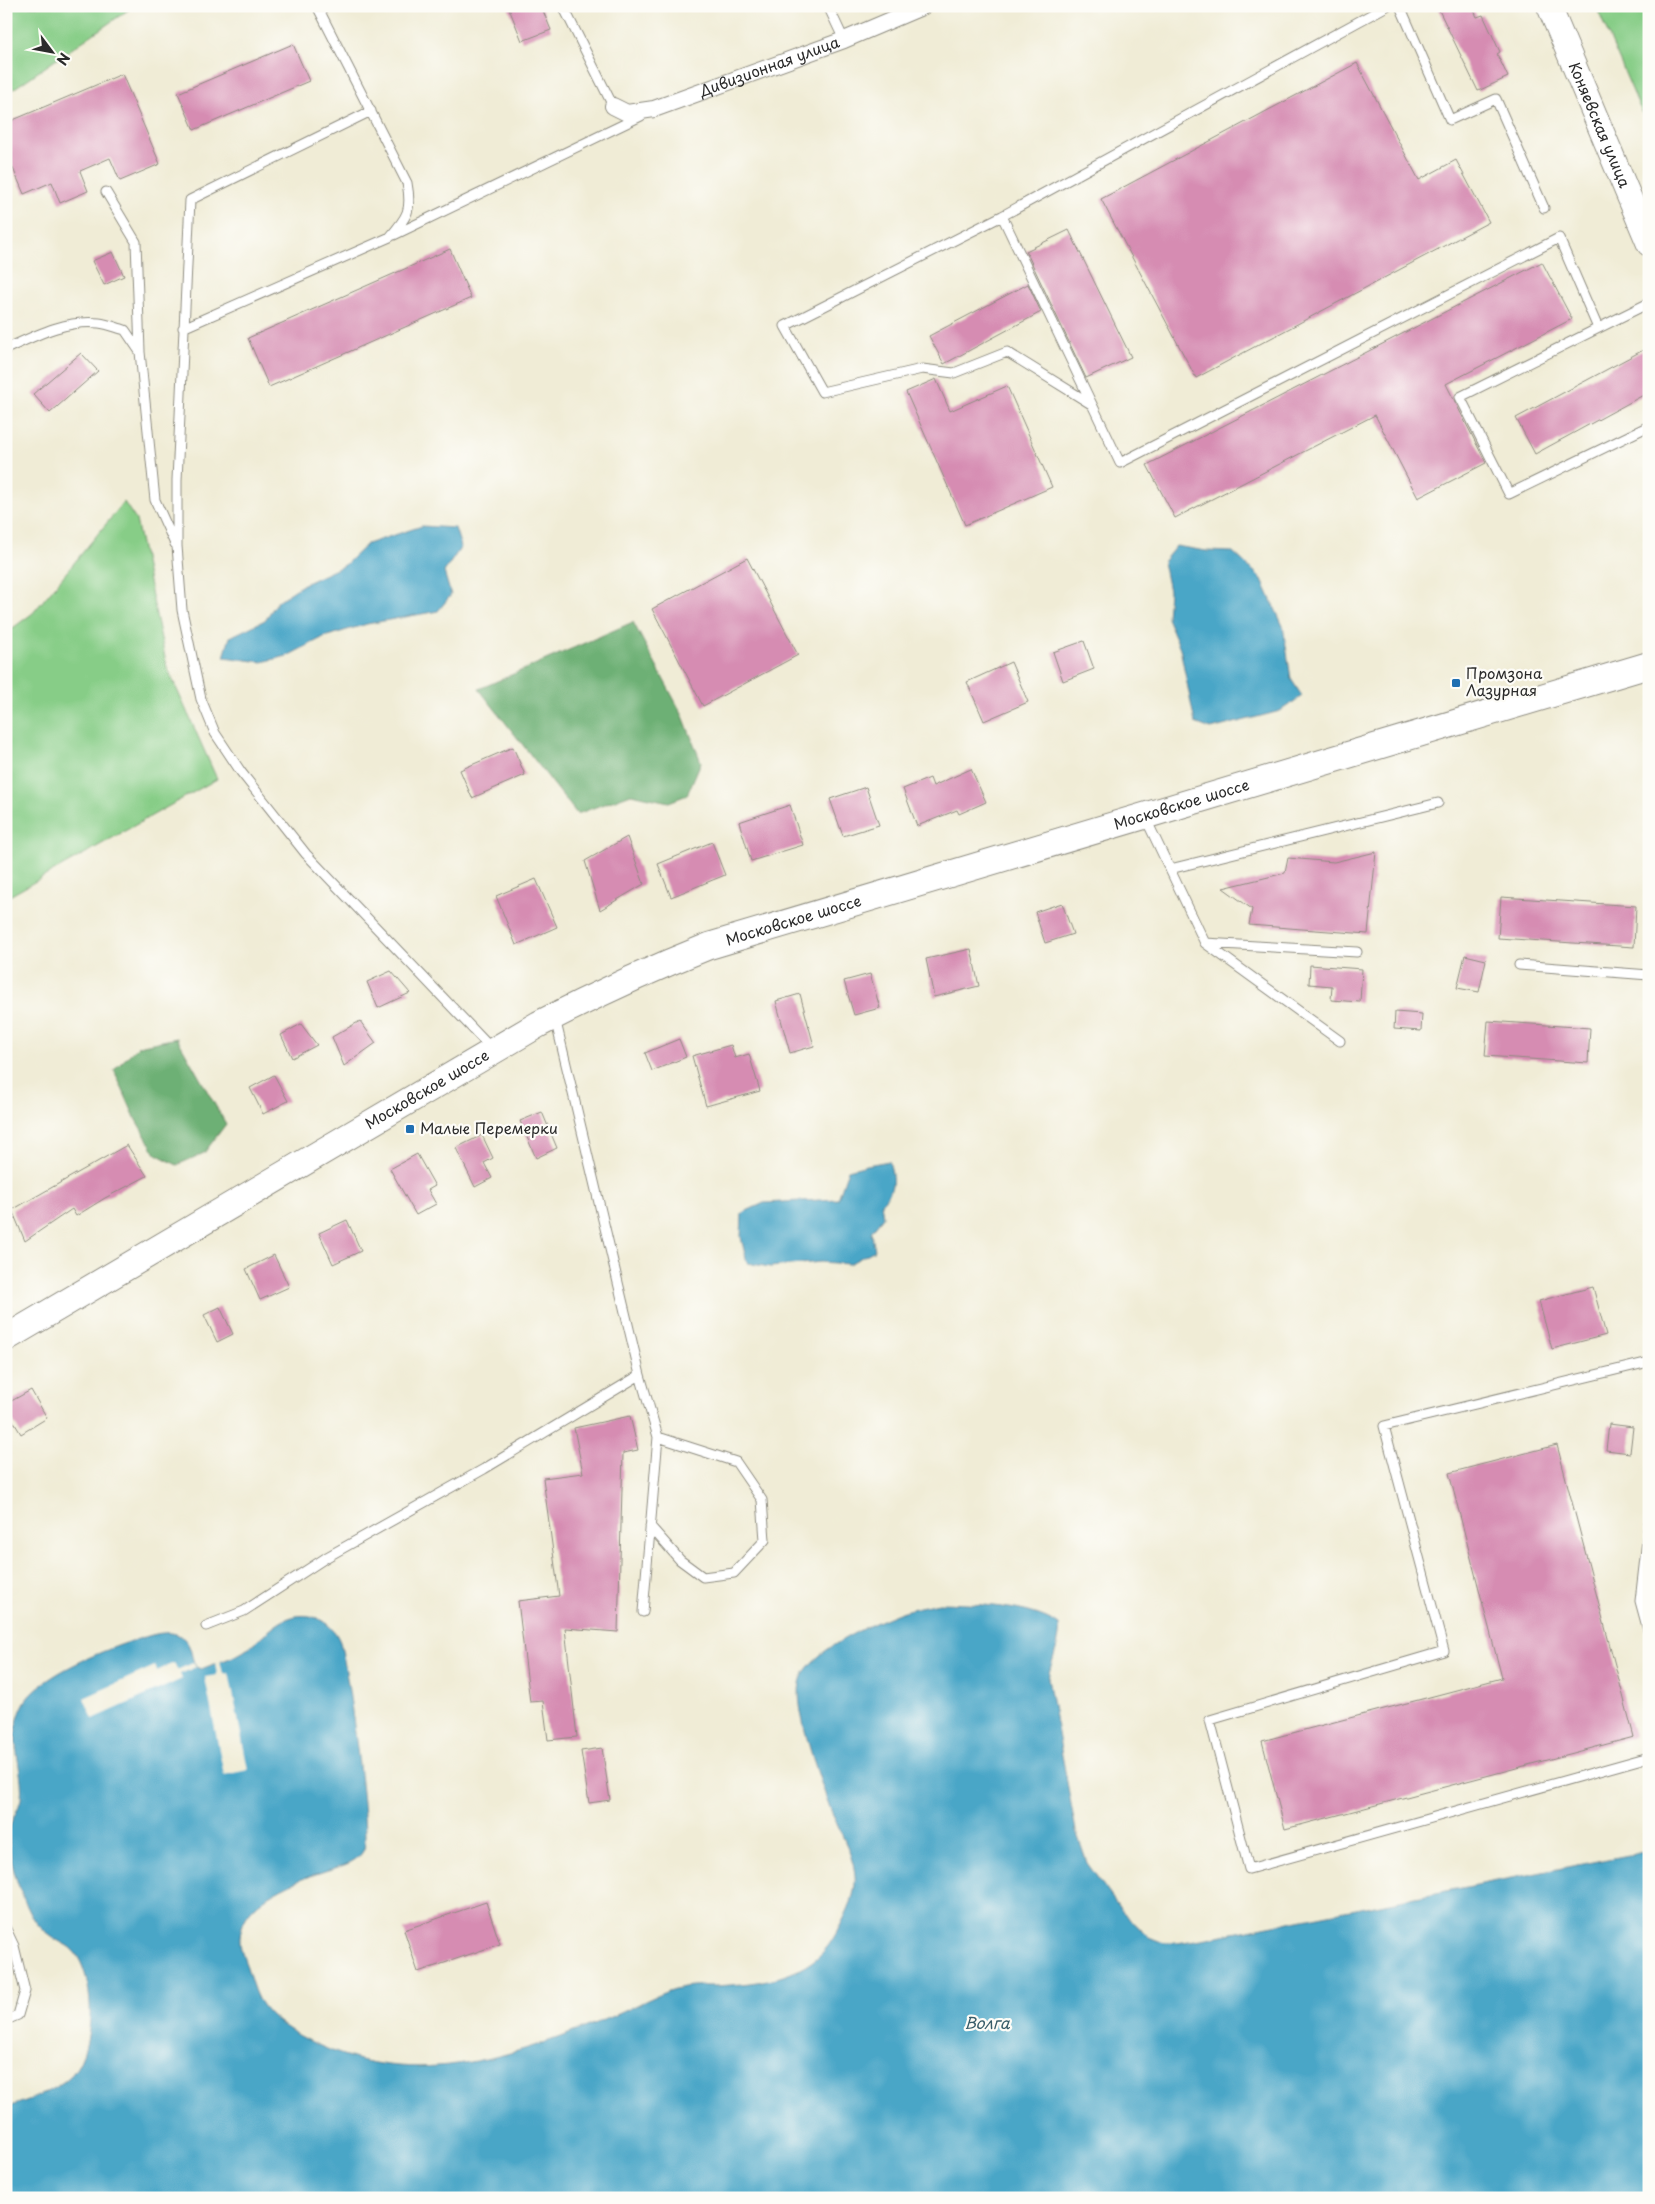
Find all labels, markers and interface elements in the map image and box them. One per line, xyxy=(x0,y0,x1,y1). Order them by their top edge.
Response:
north arrow xyxy=(28,28,78,78)
street label: Дивизионная улица xyxy=(695,29,843,102)
text: N xyxy=(52,49,75,69)
street label: Коняевская улица xyxy=(1564,58,1637,191)
place label: Промзона Лазурная xyxy=(1466,661,1543,701)
marker: Промзона Лазурная xyxy=(1450,677,1462,689)
street label: Московское шоссе xyxy=(1111,772,1252,834)
street label: Московское шоссе xyxy=(723,888,864,950)
street label: Московское шоссе xyxy=(360,1043,493,1134)
place label: Малые Перемерки xyxy=(420,1116,558,1139)
marker: Малые Перемерки xyxy=(404,1123,416,1135)
water label: Волга xyxy=(964,2010,1011,2034)

